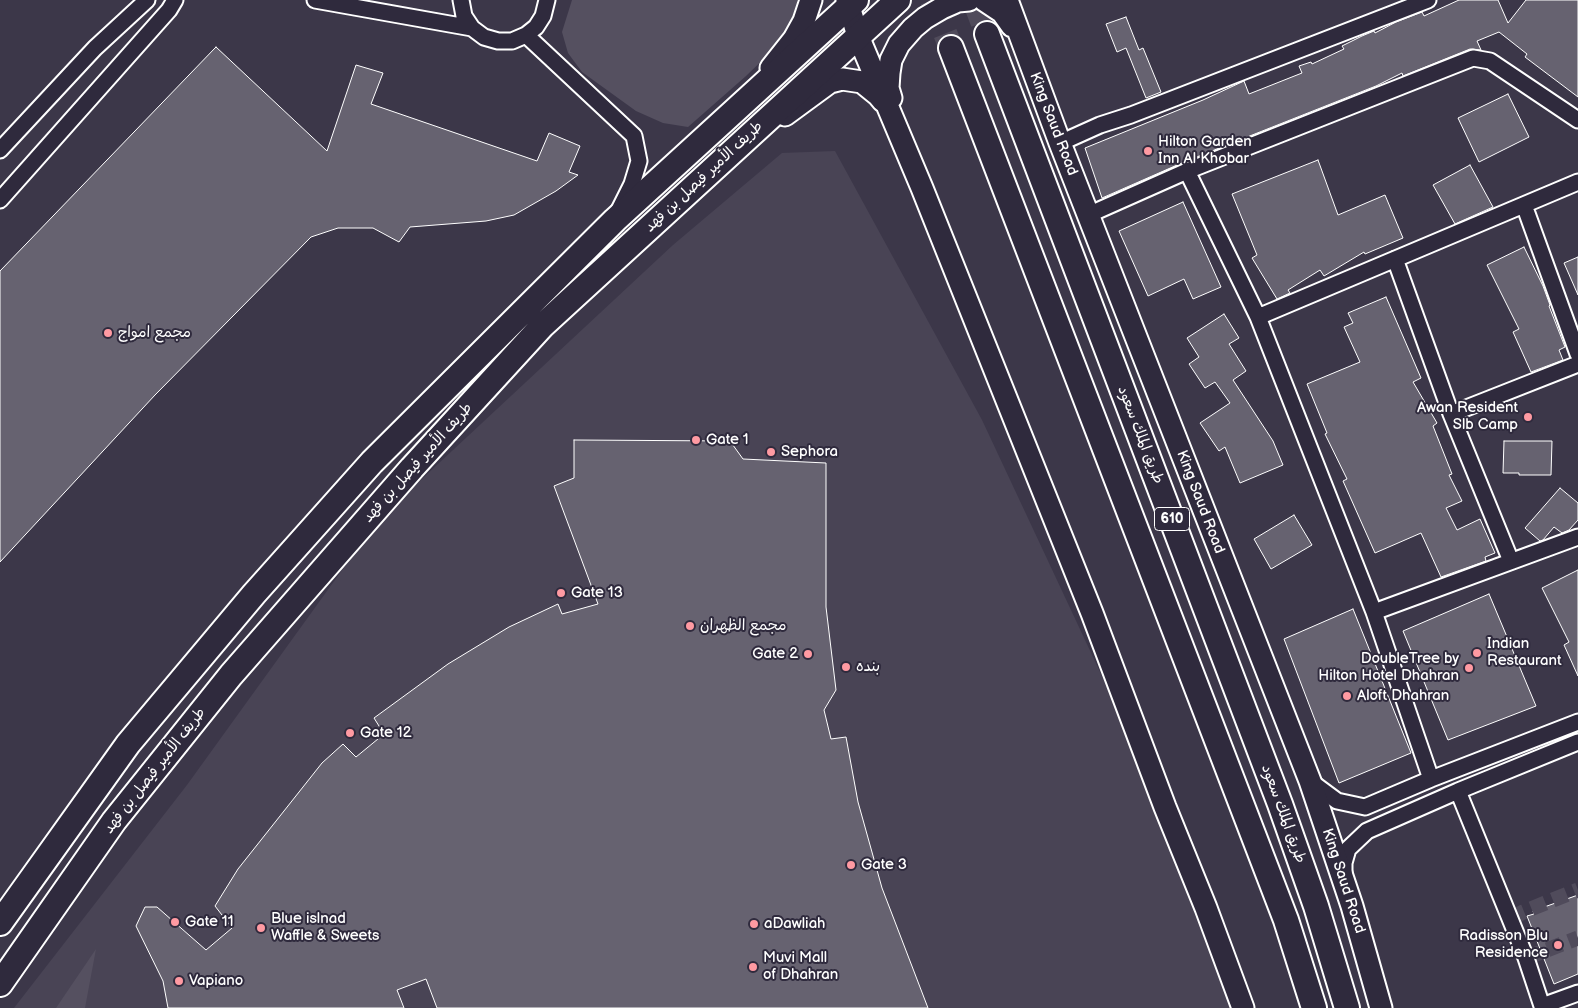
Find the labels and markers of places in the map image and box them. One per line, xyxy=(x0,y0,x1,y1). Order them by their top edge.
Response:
place label: Hilton Garden Inn Al Khobar xyxy=(1158,133,1252,168)
marker: Hilton Garden Inn Al Khobar xyxy=(1142,145,1154,157)
place label: مجمع امواج xyxy=(118,324,191,342)
marker: مجمع امواج xyxy=(102,327,114,339)
place label: Awan Resident Slb Camp xyxy=(1417,399,1518,434)
marker: Awan Resident Slb Camp xyxy=(1522,411,1534,423)
place label: Gate 1 xyxy=(706,431,749,449)
marker: Gate 1 xyxy=(690,434,702,446)
place label: Sephora xyxy=(781,443,838,461)
marker: Sephora xyxy=(765,446,777,458)
place label: Gate 13 xyxy=(571,584,623,602)
marker: Gate 13 xyxy=(555,587,567,599)
place label: مجمع الظهران xyxy=(700,617,786,635)
marker: مجمع الظهران xyxy=(684,620,696,632)
place label: Indian Restaurant xyxy=(1487,635,1562,670)
place label: Gate 2 xyxy=(752,645,798,663)
marker: Indian Restaurant xyxy=(1471,647,1483,659)
marker: Gate 2 xyxy=(802,648,814,660)
place label: DoubleTree by Hilton Hotel Dhahran xyxy=(1318,650,1459,685)
place label: بنده xyxy=(856,658,880,676)
marker: بنده xyxy=(840,661,852,673)
marker: DoubleTree by Hilton Hotel Dhahran xyxy=(1463,662,1475,674)
place label: Aloft Dhahran xyxy=(1357,687,1449,705)
marker: Aloft Dhahran xyxy=(1341,690,1353,702)
place label: Gate 12 xyxy=(360,724,411,742)
marker: Gate 12 xyxy=(344,727,356,739)
place label: Gate 3 xyxy=(861,856,907,874)
marker: Gate 3 xyxy=(845,859,857,871)
place label: Blue islnad Waffle & Sweets xyxy=(271,910,379,945)
place label: Gate 11 xyxy=(185,913,233,931)
place label: aDawliah xyxy=(764,915,825,933)
marker: Gate 11 xyxy=(169,916,181,928)
marker: aDawliah xyxy=(748,918,760,930)
marker: Blue islnad Waffle & Sweets xyxy=(255,922,267,934)
place label: Radisson Blu Residence xyxy=(1459,927,1548,962)
marker: Radisson Blu Residence xyxy=(1552,939,1564,951)
place label: Muvi Mall of Dhahran xyxy=(763,949,838,984)
marker: Muvi Mall of Dhahran xyxy=(747,961,759,973)
place label: Vapiano xyxy=(189,972,243,990)
marker: Vapiano xyxy=(173,975,185,987)

